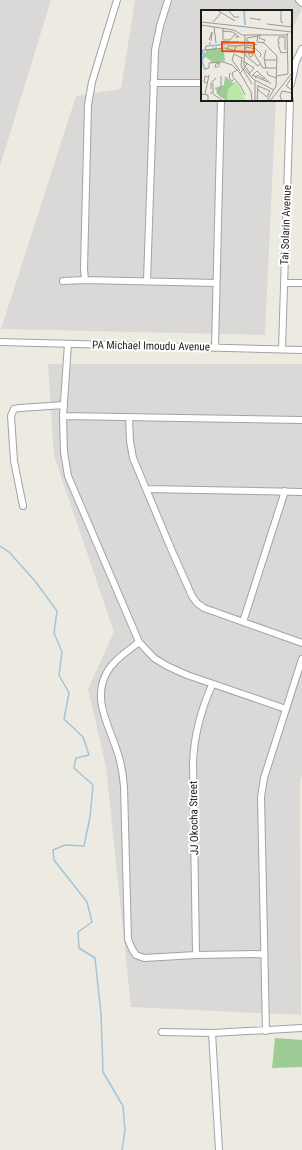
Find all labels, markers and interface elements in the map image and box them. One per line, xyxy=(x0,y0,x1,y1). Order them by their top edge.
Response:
inset map xyxy=(201,10,292,101)
street label: Tai Solarin Avenue xyxy=(278,185,294,265)
street label: PA Michael Imoudu Avenue xyxy=(92,338,210,354)
street label: JJ Okocha Street xyxy=(187,781,201,855)

